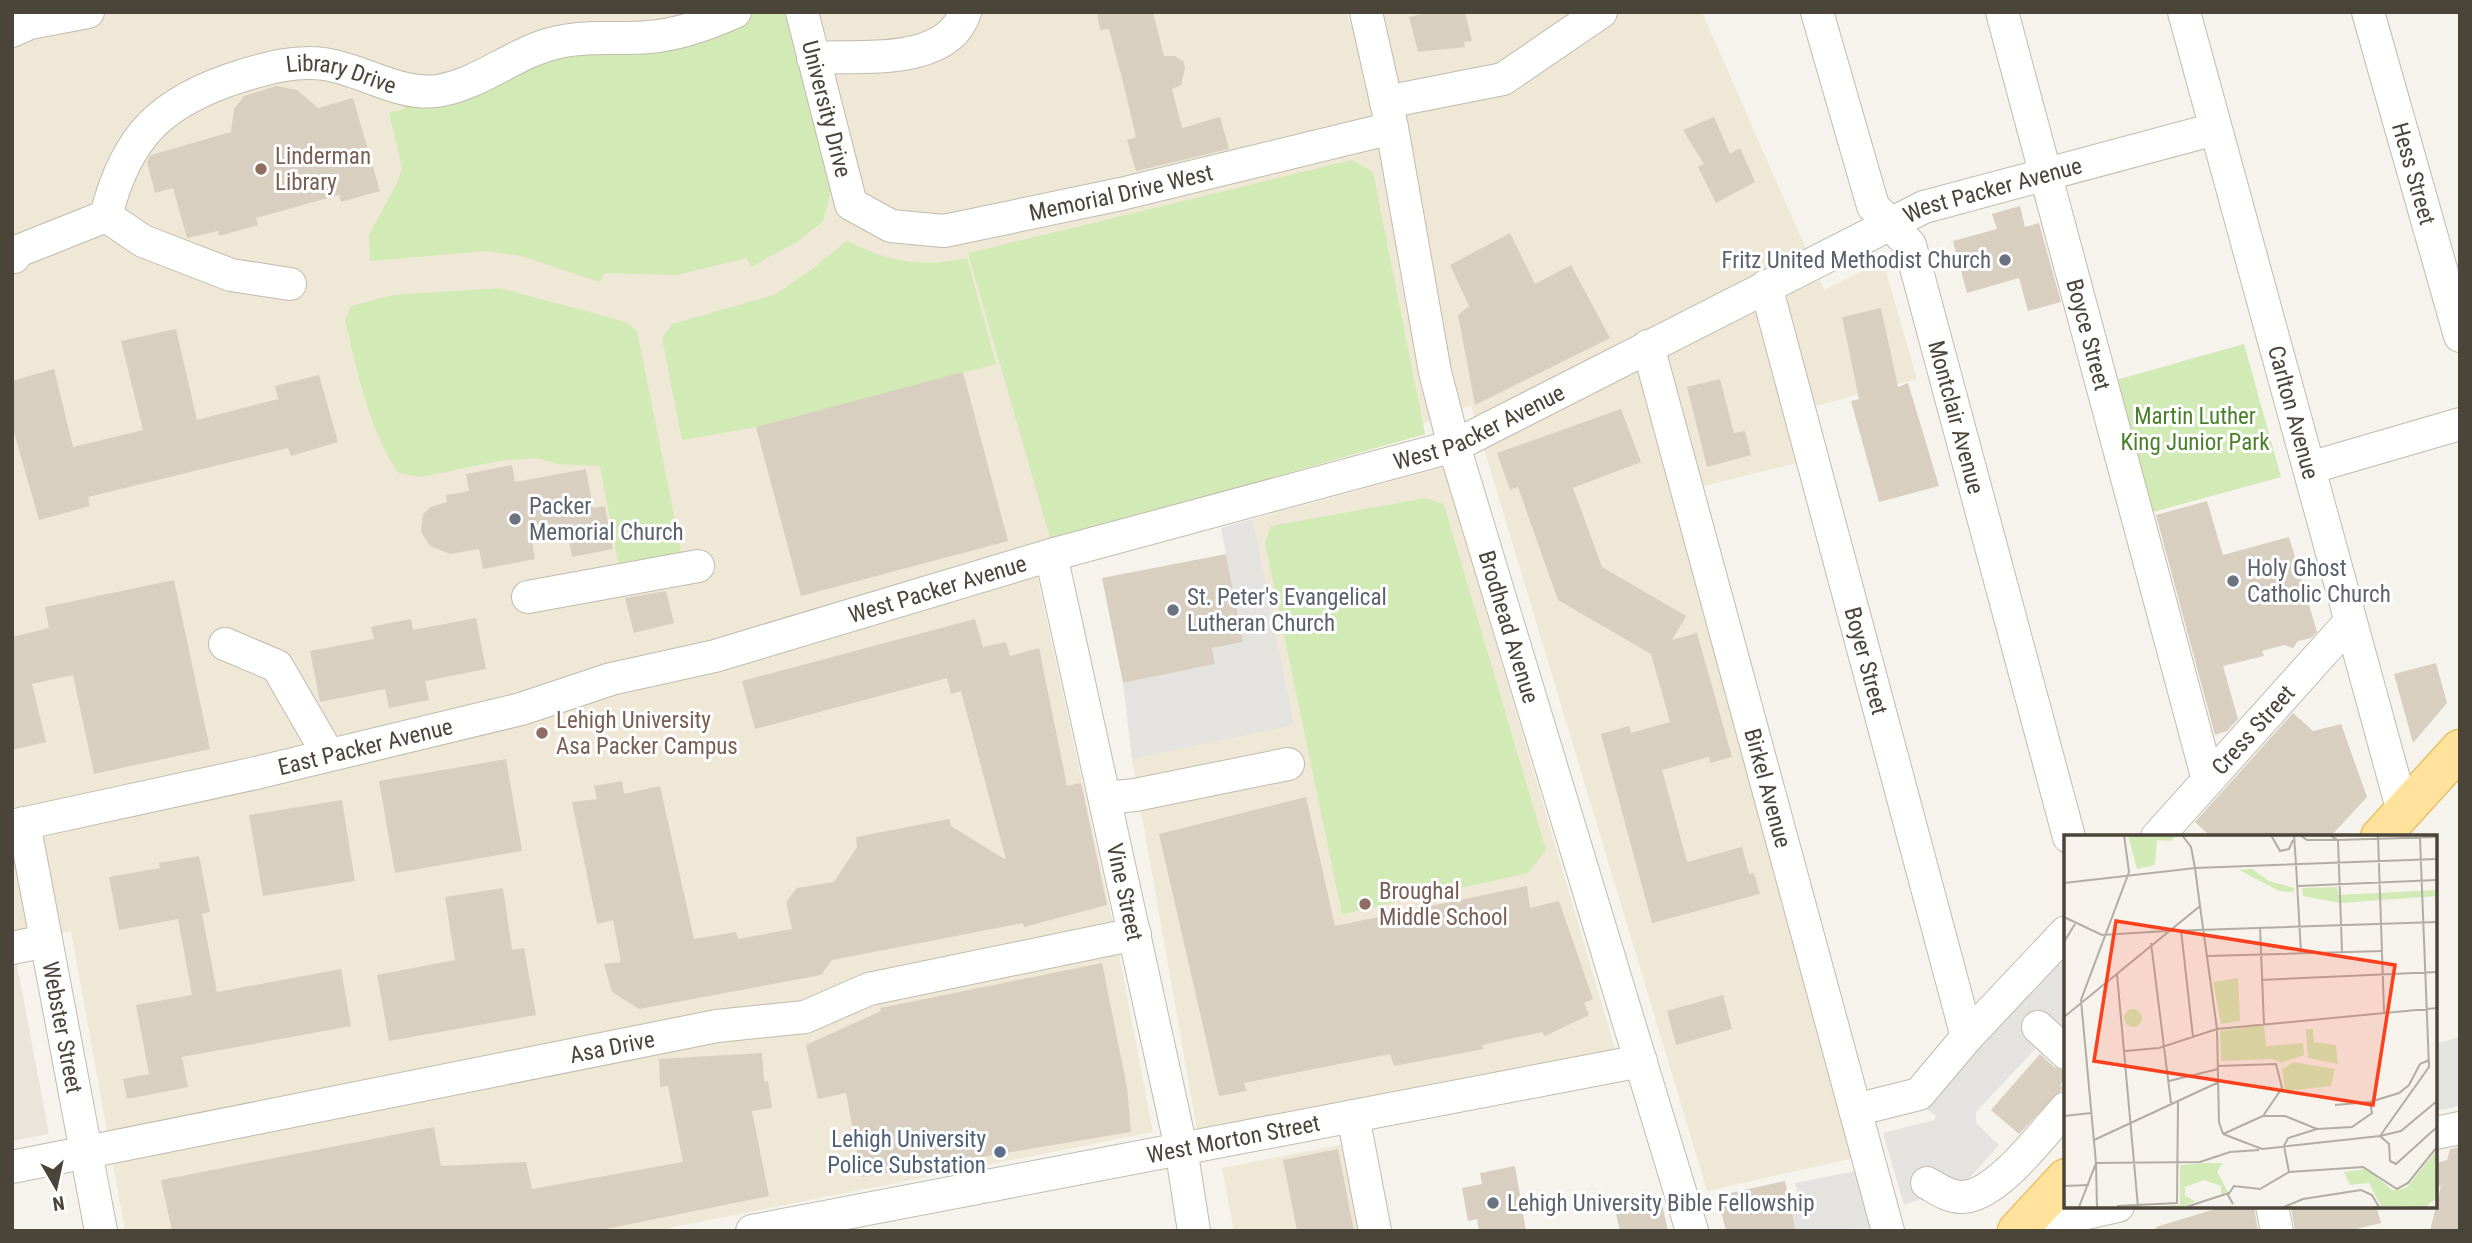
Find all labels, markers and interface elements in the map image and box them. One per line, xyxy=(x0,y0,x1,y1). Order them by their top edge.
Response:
street label: University Drive xyxy=(796,38,857,180)
street label: Library Drive xyxy=(284,50,400,100)
street label: Hess Street xyxy=(2386,119,2441,228)
place label: Linderman Library xyxy=(275,143,371,196)
street label: West Packer Avenue xyxy=(1899,152,2085,229)
street label: Memorial Drive West xyxy=(1027,159,1215,227)
marker: Linderman Library xyxy=(253,161,269,177)
place label: Fritz United Methodist Church xyxy=(1721,247,1991,274)
marker: Fritz United Methodist Church xyxy=(1997,252,2013,268)
street label: Boyce Street xyxy=(2060,276,2116,393)
street label: Montclair Avenue xyxy=(1922,338,1989,497)
street label: Carlton Avenue xyxy=(2262,343,2324,482)
street label: West Packer Avenue xyxy=(1391,379,1569,476)
park label: Martin Luther King Junior Park xyxy=(2120,403,2270,456)
place label: Packer Memorial Church xyxy=(529,493,684,546)
marker: Packer Memorial Church xyxy=(507,511,523,527)
street label: Brodhead Avenue xyxy=(1472,547,1544,707)
street label: West Packer Avenue xyxy=(845,550,1030,629)
place label: Holy Ghost Catholic Church xyxy=(2247,555,2391,608)
marker: Holy Ghost Catholic Church xyxy=(2225,573,2241,589)
place label: St. Peter's Evangelical Lutheran Church xyxy=(1187,584,1387,637)
marker: St. Peter's Evangelical Lutheran Church xyxy=(1165,602,1181,618)
street label: Boyer Street xyxy=(1839,604,1893,718)
street label: Cress Street xyxy=(2206,680,2301,780)
place label: Lehigh University Asa Packer Campus xyxy=(556,707,738,760)
street label: East Packer Avenue xyxy=(275,713,455,781)
marker: Lehigh University Asa Packer Campus xyxy=(534,725,550,741)
street label: Birkel Avenue xyxy=(1738,725,1796,851)
inset map xyxy=(2064,835,2437,1208)
street label: Vine Street xyxy=(1101,841,1148,943)
place label: Broughal Middle School xyxy=(1379,878,1508,931)
marker: Broughal Middle School xyxy=(1357,896,1373,912)
street label: Webster Street xyxy=(36,959,88,1096)
street label: Asa Drive xyxy=(567,1026,657,1069)
street label: West Morton Street xyxy=(1145,1110,1322,1169)
place label: Lehigh University Police Substation xyxy=(827,1126,986,1179)
marker: Lehigh University Police Substation xyxy=(992,1144,1008,1160)
north arrow xyxy=(21,1152,91,1222)
place label: Lehigh University Bible Fellowship xyxy=(1507,1190,1814,1217)
text: N xyxy=(51,1191,66,1216)
marker: Lehigh University Bible Fellowship xyxy=(1485,1195,1501,1211)

